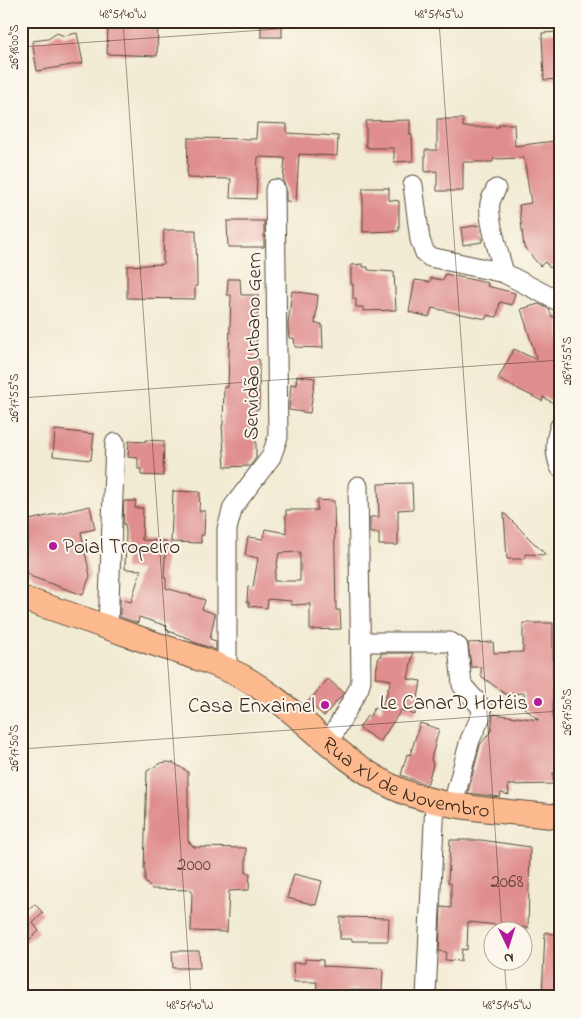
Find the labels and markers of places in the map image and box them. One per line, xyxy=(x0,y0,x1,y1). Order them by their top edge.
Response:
place label: Poial Tropeiro xyxy=(63,533,180,563)
marker: Poial Tropeiro xyxy=(47,540,59,552)
place label: Le CanarD Hotéis xyxy=(380,689,528,719)
place label: Casa Enxaimel xyxy=(188,692,315,722)
marker: Le CanarD Hotéis xyxy=(532,696,544,708)
marker: Casa Enxaimel xyxy=(319,699,331,711)

